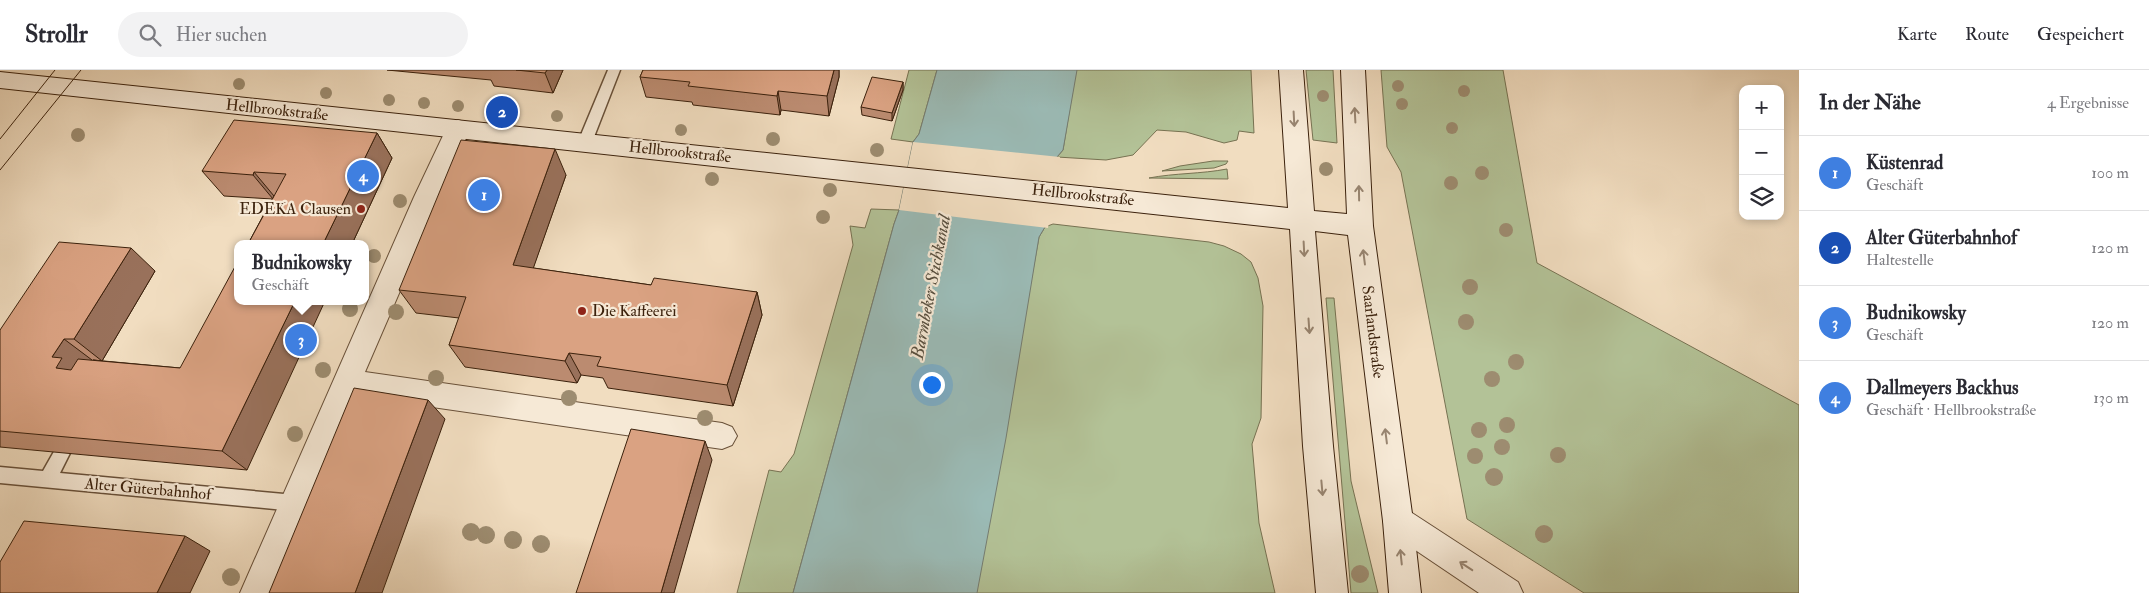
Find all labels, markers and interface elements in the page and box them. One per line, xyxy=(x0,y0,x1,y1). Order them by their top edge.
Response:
search box xyxy=(118,12,468,57)
text: Strollr xyxy=(25,19,88,50)
icon: search xyxy=(136,21,164,49)
text: Hier suchen xyxy=(176,23,267,47)
text: Karte xyxy=(1897,23,1937,46)
text: Route xyxy=(1965,23,2009,46)
text: Gespeichert xyxy=(2037,23,2124,46)
map controls xyxy=(1739,85,1784,220)
button: + xyxy=(1739,85,1784,130)
text: In der Nähe xyxy=(1819,89,1921,116)
pin: 2 xyxy=(486,93,518,131)
text: 4 Ergebnisse xyxy=(2047,93,2129,113)
street label: Hellbrookstraße xyxy=(225,95,329,125)
one-way arrow xyxy=(1351,107,1360,123)
one-way arrow xyxy=(1289,110,1298,126)
button: − xyxy=(1739,130,1784,175)
street label: Hellbrookstraße xyxy=(628,137,732,167)
text: Küstenrad xyxy=(1866,151,1943,175)
pin: 4 xyxy=(347,157,379,195)
text: 1 xyxy=(1832,163,1838,183)
text: 100 m xyxy=(2091,163,2129,183)
button: layers xyxy=(1739,175,1784,220)
text: Geschäft xyxy=(1866,175,1923,195)
pin: 1 xyxy=(468,176,500,214)
street label: Hellbrookstraße xyxy=(1031,180,1135,210)
one-way arrow xyxy=(1354,185,1364,201)
place label: EDEKA Clausen xyxy=(239,199,351,219)
marker: EDEKA Clausen xyxy=(355,203,367,215)
water label: Barmbeker Stichkanal xyxy=(906,211,957,362)
text: Alter Güterbahnhof xyxy=(1866,226,2017,250)
text: 2 xyxy=(1831,238,1839,258)
text: 120 m xyxy=(2091,238,2129,258)
popup xyxy=(234,240,369,305)
one-way arrow xyxy=(1299,240,1308,256)
one-way arrow xyxy=(1359,250,1369,266)
text: Haltestelle xyxy=(1866,250,1934,270)
text: Budnikowsky xyxy=(252,251,351,275)
text: Geschäft xyxy=(252,275,309,295)
street label: Saarlandstraße xyxy=(1357,285,1389,380)
place label: Die Kaffeerei xyxy=(592,301,676,321)
text: Budnikowsky xyxy=(1866,301,1966,325)
marker: Die Kaffeerei xyxy=(576,305,588,317)
text: 3 xyxy=(1832,313,1838,333)
text: 120 m xyxy=(2091,313,2129,333)
one-way arrow xyxy=(1304,318,1314,334)
pin: 3 xyxy=(285,321,317,359)
text: Geschäft xyxy=(1866,325,1923,345)
your location xyxy=(919,372,945,398)
text: Dallmeyers Backhus xyxy=(1866,376,2019,400)
text: 4 xyxy=(1831,388,1839,408)
text: 130 m xyxy=(2093,388,2129,408)
text: Geschäft · Hellbrookstraße xyxy=(1866,400,2036,420)
one-way arrow xyxy=(1381,428,1391,444)
street label: Alter Güterbahnhof xyxy=(83,473,215,505)
one-way arrow xyxy=(1317,480,1327,496)
one-way arrow xyxy=(1396,549,1406,565)
one-way arrow xyxy=(1460,561,1474,571)

